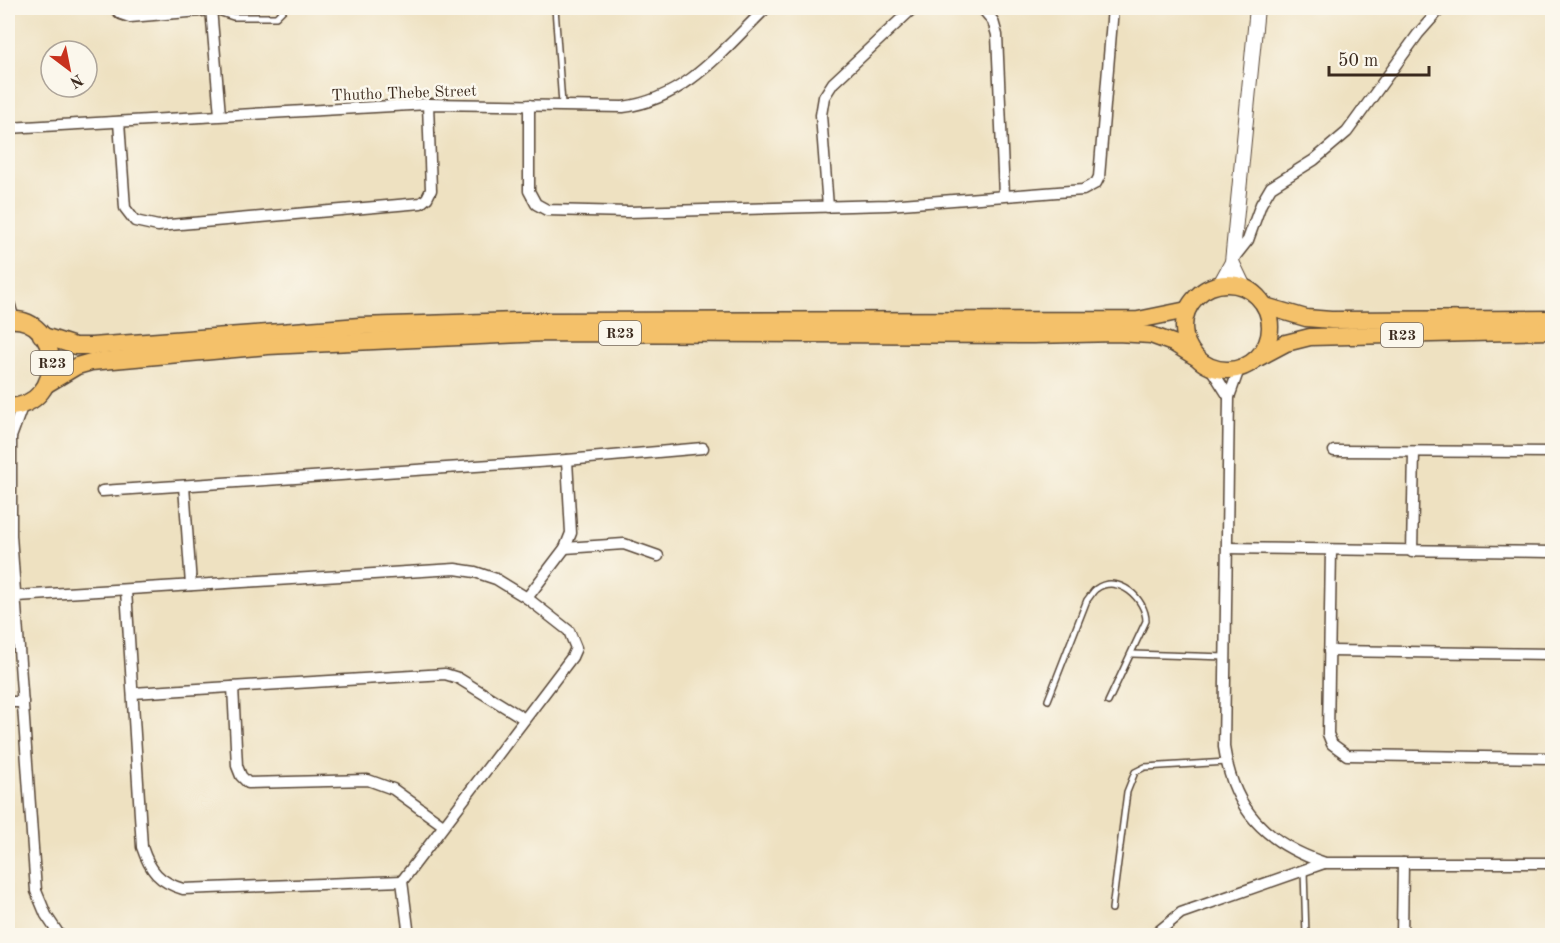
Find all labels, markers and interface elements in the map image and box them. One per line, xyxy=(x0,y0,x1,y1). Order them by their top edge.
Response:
north arrow xyxy=(39,39,99,99)
scale bar xyxy=(1329,39,1430,77)
text: 50 m xyxy=(1338,52,1378,70)
text: N xyxy=(66,70,85,90)
street label: Thutho Thebe Street xyxy=(331,83,477,105)
road number: R23 xyxy=(599,321,641,345)
road number: R23 xyxy=(1381,323,1423,347)
road number: R23 xyxy=(31,351,73,375)

